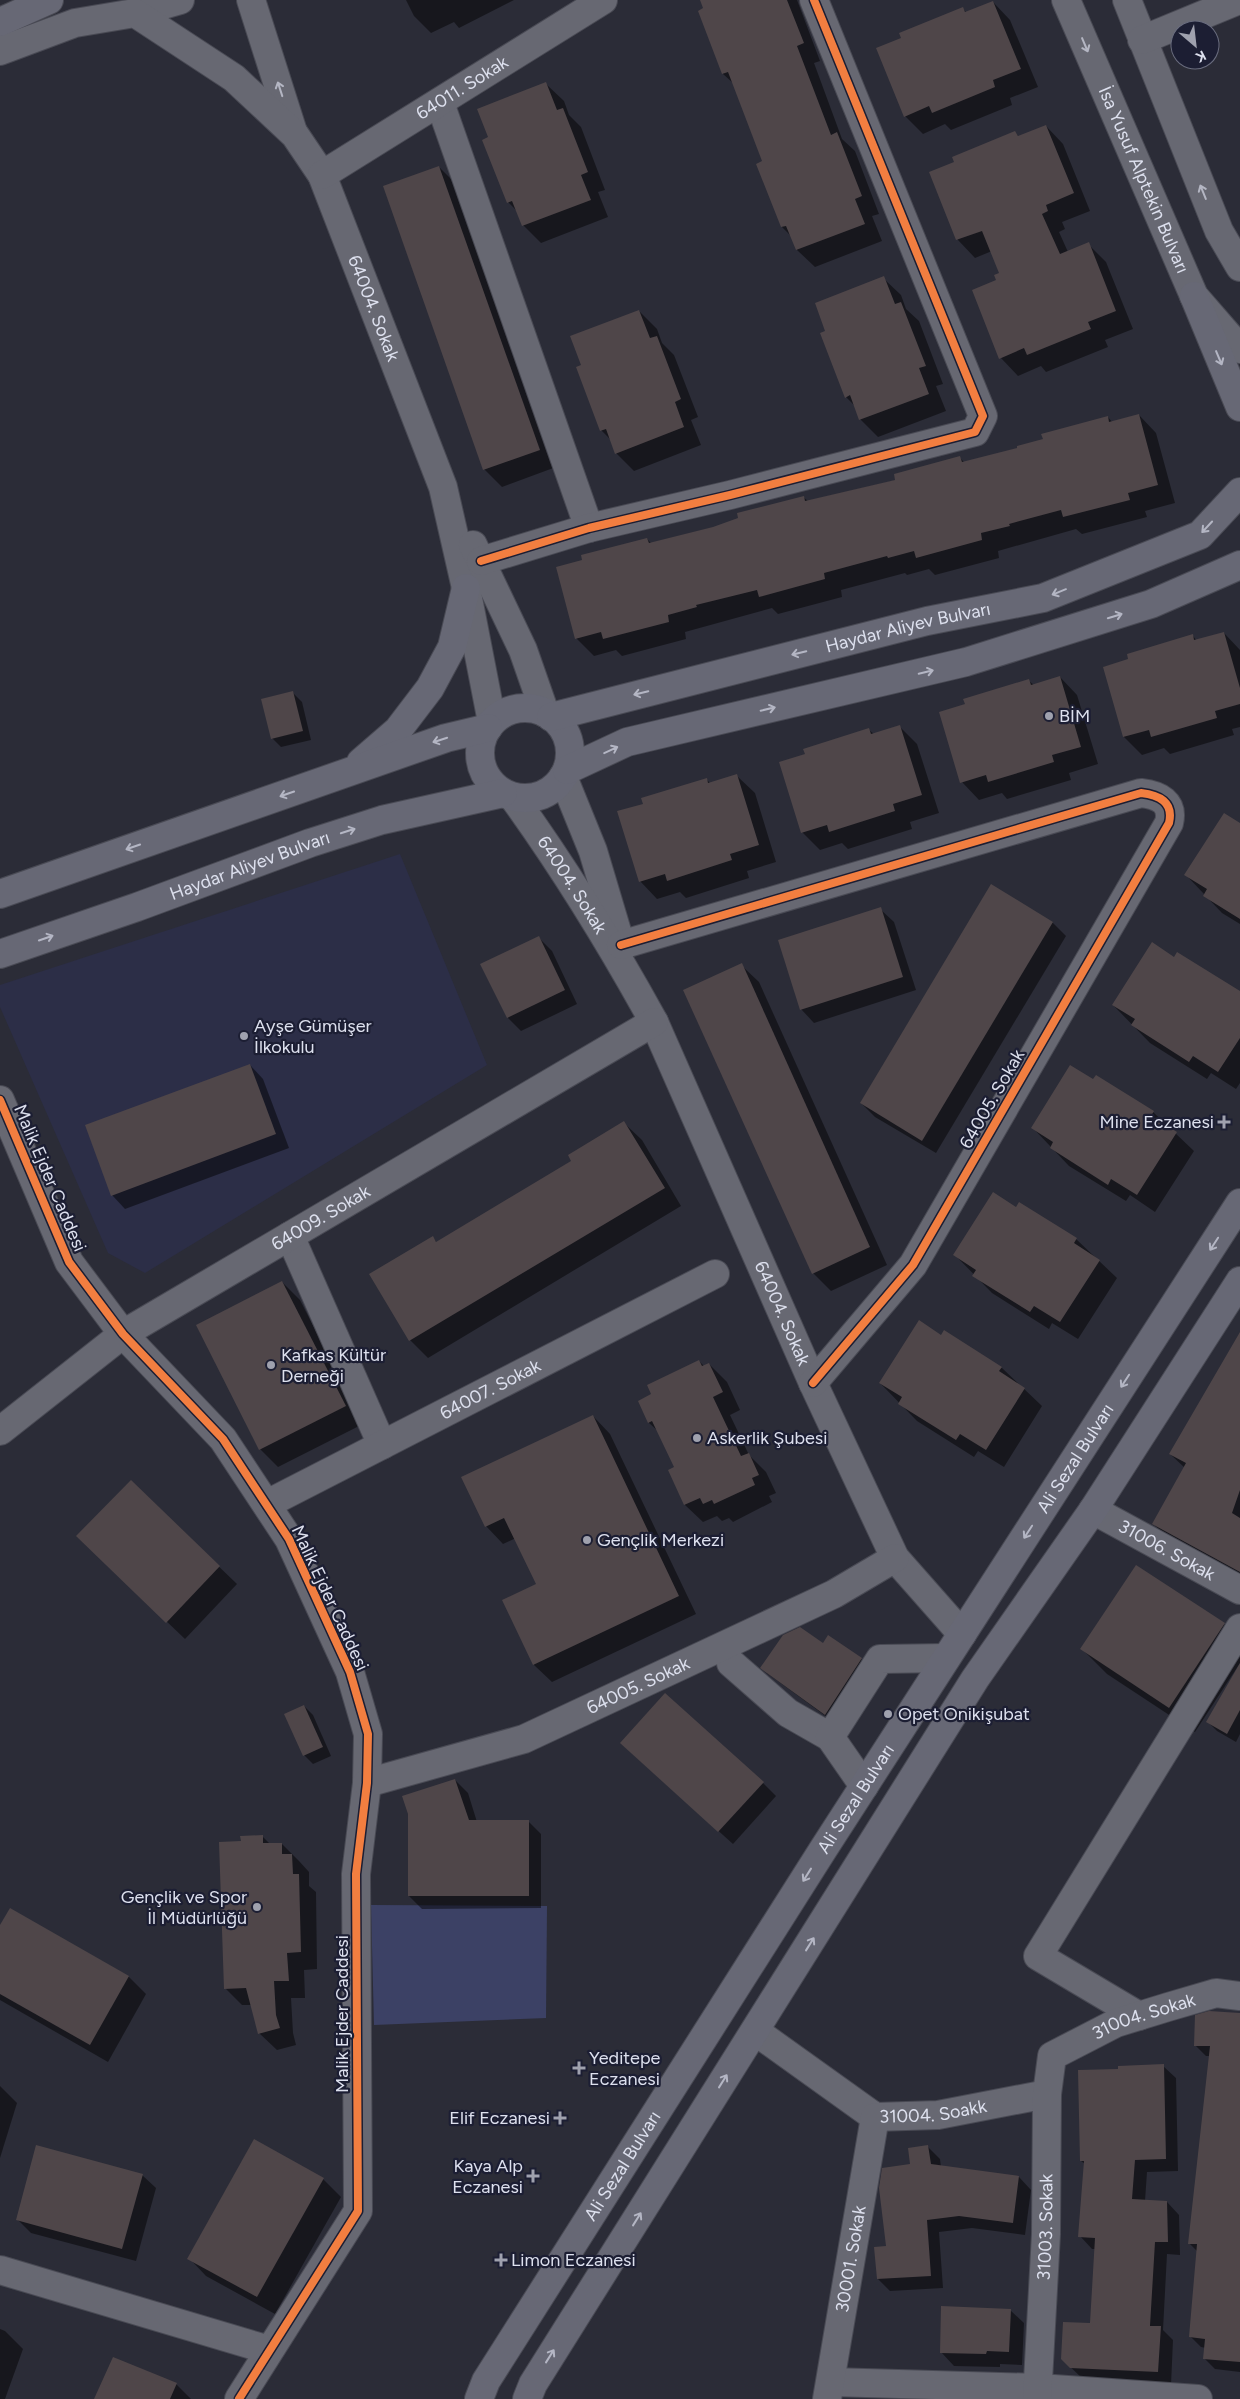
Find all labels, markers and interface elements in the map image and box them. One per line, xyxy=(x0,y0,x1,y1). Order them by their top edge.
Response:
north arrow xyxy=(1170,20,1220,70)
one-way arrow xyxy=(1080,37,1090,52)
text: K xyxy=(1192,46,1209,66)
street label: 64011. Sokak xyxy=(412,51,512,125)
one-way arrow xyxy=(274,81,284,97)
street label: İsa Yusuf Alptekin Bulvarı xyxy=(1094,83,1194,277)
one-way arrow xyxy=(1198,185,1207,200)
street label: 64004. Sokak xyxy=(343,252,404,365)
one-way arrow xyxy=(1215,350,1225,365)
one-way arrow xyxy=(1201,521,1213,534)
one-way arrow xyxy=(1052,587,1067,597)
street label: Haydar Aliyev Bulvarı xyxy=(823,598,992,658)
one-way arrow xyxy=(1107,610,1123,620)
one-way arrow xyxy=(791,649,807,658)
one-way arrow xyxy=(917,666,933,676)
one-way arrow xyxy=(634,689,650,698)
one-way arrow xyxy=(759,704,775,713)
place label: BİM xyxy=(1059,705,1090,727)
marker: BİM xyxy=(1043,710,1055,722)
one-way arrow xyxy=(433,736,449,745)
one-way arrow xyxy=(603,745,618,754)
one-way arrow xyxy=(279,789,295,799)
one-way arrow xyxy=(339,825,355,835)
street label: Haydar Aliyev Bulvarı xyxy=(167,826,333,905)
street label: 64004. Sokak xyxy=(533,832,612,938)
one-way arrow xyxy=(126,843,142,852)
one-way arrow xyxy=(38,933,53,942)
place label: Ayşe Gümüşer İlkokulu xyxy=(254,1015,372,1058)
marker: Ayşe Gümüşer İlkokulu xyxy=(238,1030,250,1042)
street label: 64005. Sokak xyxy=(955,1045,1029,1153)
street label: Malik Ejder Caddesi xyxy=(9,1101,91,1255)
place label: Mine Eczanesi xyxy=(1099,1111,1214,1133)
marker: Mine Eczanesi xyxy=(1218,1116,1230,1128)
street label: 64009. Sokak xyxy=(267,1180,374,1255)
one-way arrow xyxy=(1208,1237,1219,1251)
street label: 64004. Sokak xyxy=(750,1258,815,1369)
place label: Kafkas Kültür Derneği xyxy=(281,1344,386,1387)
street label: 64007. Sokak xyxy=(436,1354,545,1424)
marker: Kafkas Kültür Derneği xyxy=(265,1359,277,1371)
one-way arrow xyxy=(1120,1373,1130,1387)
street label: Ali Sezal Bulvarı xyxy=(1032,1400,1119,1517)
place label: Askerlik Şubesi xyxy=(707,1427,827,1449)
marker: Askerlik Şubesi xyxy=(691,1432,703,1444)
street label: 31006. Sokak xyxy=(1115,1515,1219,1585)
street label: Malik Ejder Caddesi xyxy=(287,1522,373,1674)
one-way arrow xyxy=(1023,1525,1033,1539)
place label: Gençlik Merkezi xyxy=(597,1529,724,1551)
marker: Gençlik Merkezi xyxy=(581,1534,593,1546)
street label: 64005. Sokak xyxy=(583,1652,693,1719)
place label: Opet Onikişubat xyxy=(898,1703,1030,1725)
marker: Opet Onikişubat xyxy=(882,1708,894,1720)
street label: Ali Sezal Bulvarı xyxy=(812,1740,899,1858)
one-way arrow xyxy=(802,1867,812,1881)
place label: Gençlik ve Spor İl Müdürlüğü xyxy=(121,1886,247,1929)
marker: Gençlik ve Spor İl Müdürlüğü xyxy=(251,1901,263,1913)
street label: Malik Ejder Caddesi xyxy=(331,1935,353,2093)
one-way arrow xyxy=(805,1937,815,1951)
street label: 31004. Sokak xyxy=(1088,1989,1198,2044)
place label: Yeditepe Eczanesi xyxy=(589,2047,661,2090)
marker: Yeditepe Eczanesi xyxy=(573,2062,585,2074)
one-way arrow xyxy=(719,2075,729,2089)
street label: 31004. Soakk xyxy=(879,2095,989,2128)
place label: Elif Eczanesi xyxy=(449,2107,550,2129)
street label: Ali Sezal Bulvarı xyxy=(579,2107,665,2225)
marker: Elif Eczanesi xyxy=(554,2112,566,2124)
place label: Kaya Alp Eczanesi xyxy=(452,2155,523,2198)
marker: Kaya Alp Eczanesi xyxy=(527,2170,539,2182)
street label: 31003. Sokak xyxy=(1032,2174,1057,2281)
street label: 30001. Sokak xyxy=(831,2204,871,2314)
one-way arrow xyxy=(632,2212,642,2226)
place label: Limon Eczanesi xyxy=(511,2249,636,2271)
marker: Limon Eczanesi xyxy=(495,2254,507,2266)
one-way arrow xyxy=(545,2350,555,2364)

